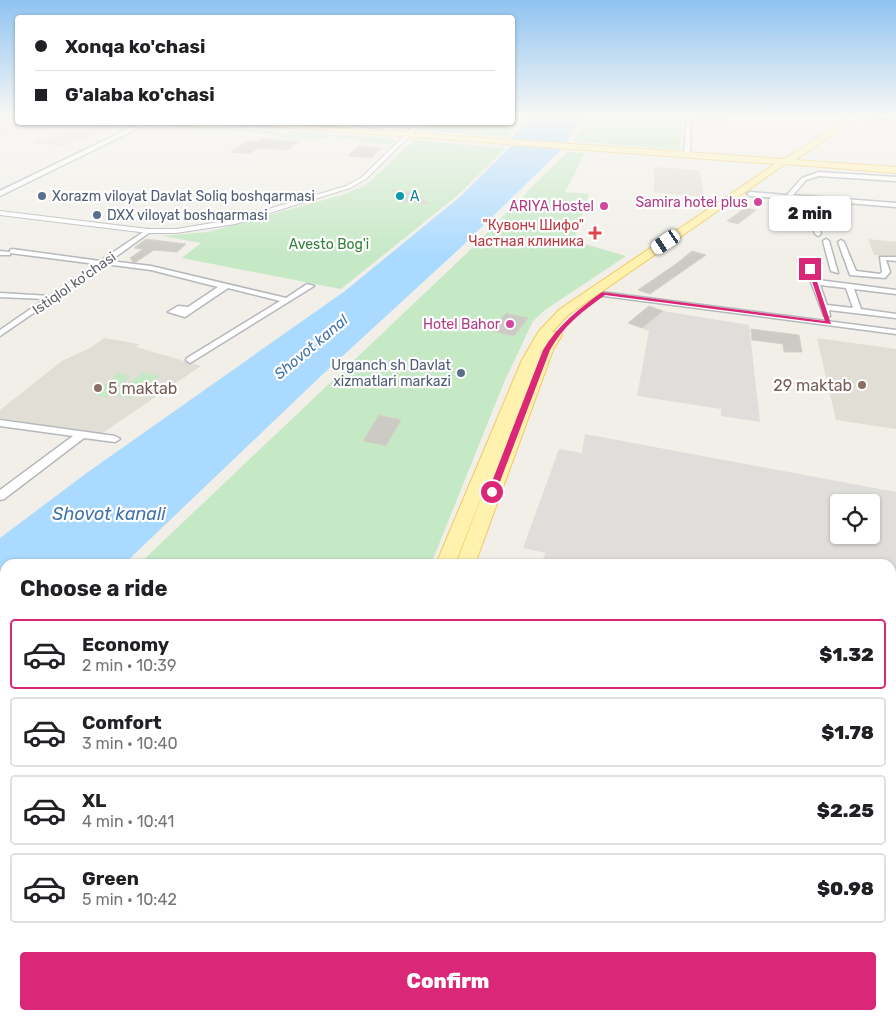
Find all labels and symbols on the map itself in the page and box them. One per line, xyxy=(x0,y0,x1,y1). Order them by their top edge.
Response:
place label: Xorazm viloyat Davlat Soliq boshqarmasi xyxy=(52,188,315,205)
place label: A xyxy=(410,188,420,205)
marker: Xorazm viloyat Davlat Soliq boshqarmasi xyxy=(36,190,48,202)
marker: A xyxy=(394,190,406,202)
place label: Samira hotel plus xyxy=(635,194,748,211)
marker: Samira hotel plus xyxy=(752,196,764,208)
callout: 2 min xyxy=(769,196,851,232)
place label: ARIYA Hostel xyxy=(509,198,594,215)
marker: ARIYA Hostel xyxy=(598,200,610,212)
place label: DXX viloyat boshqarmasi xyxy=(107,207,268,224)
marker: DXX viloyat boshqarmasi xyxy=(91,209,103,221)
place label: "Кувонч Шифо" Частная клиника xyxy=(468,217,584,250)
marker: "Кувонч Шифо" Частная клиника xyxy=(588,226,602,240)
car xyxy=(649,227,682,257)
park label: Avesto Bog'i xyxy=(289,236,369,253)
street label: Istiqlol ko'chasi xyxy=(29,248,119,319)
route end xyxy=(799,258,821,280)
water label: Shovot kanal xyxy=(270,311,352,383)
place label: Hotel Bahor xyxy=(423,316,501,333)
marker: Hotel Bahor xyxy=(504,318,516,330)
place label: Urganch sh Davlat xizmatlari markazi xyxy=(331,357,452,390)
marker: Urganch sh Davlat xizmatlari markazi xyxy=(455,367,467,379)
place label: 29 maktab xyxy=(773,376,852,395)
place label: 5 maktab xyxy=(108,379,177,398)
marker: 29 maktab xyxy=(856,379,868,391)
marker: 5 maktab xyxy=(92,382,104,394)
route start xyxy=(481,481,503,503)
water label: Shovot kanali xyxy=(52,503,166,525)

